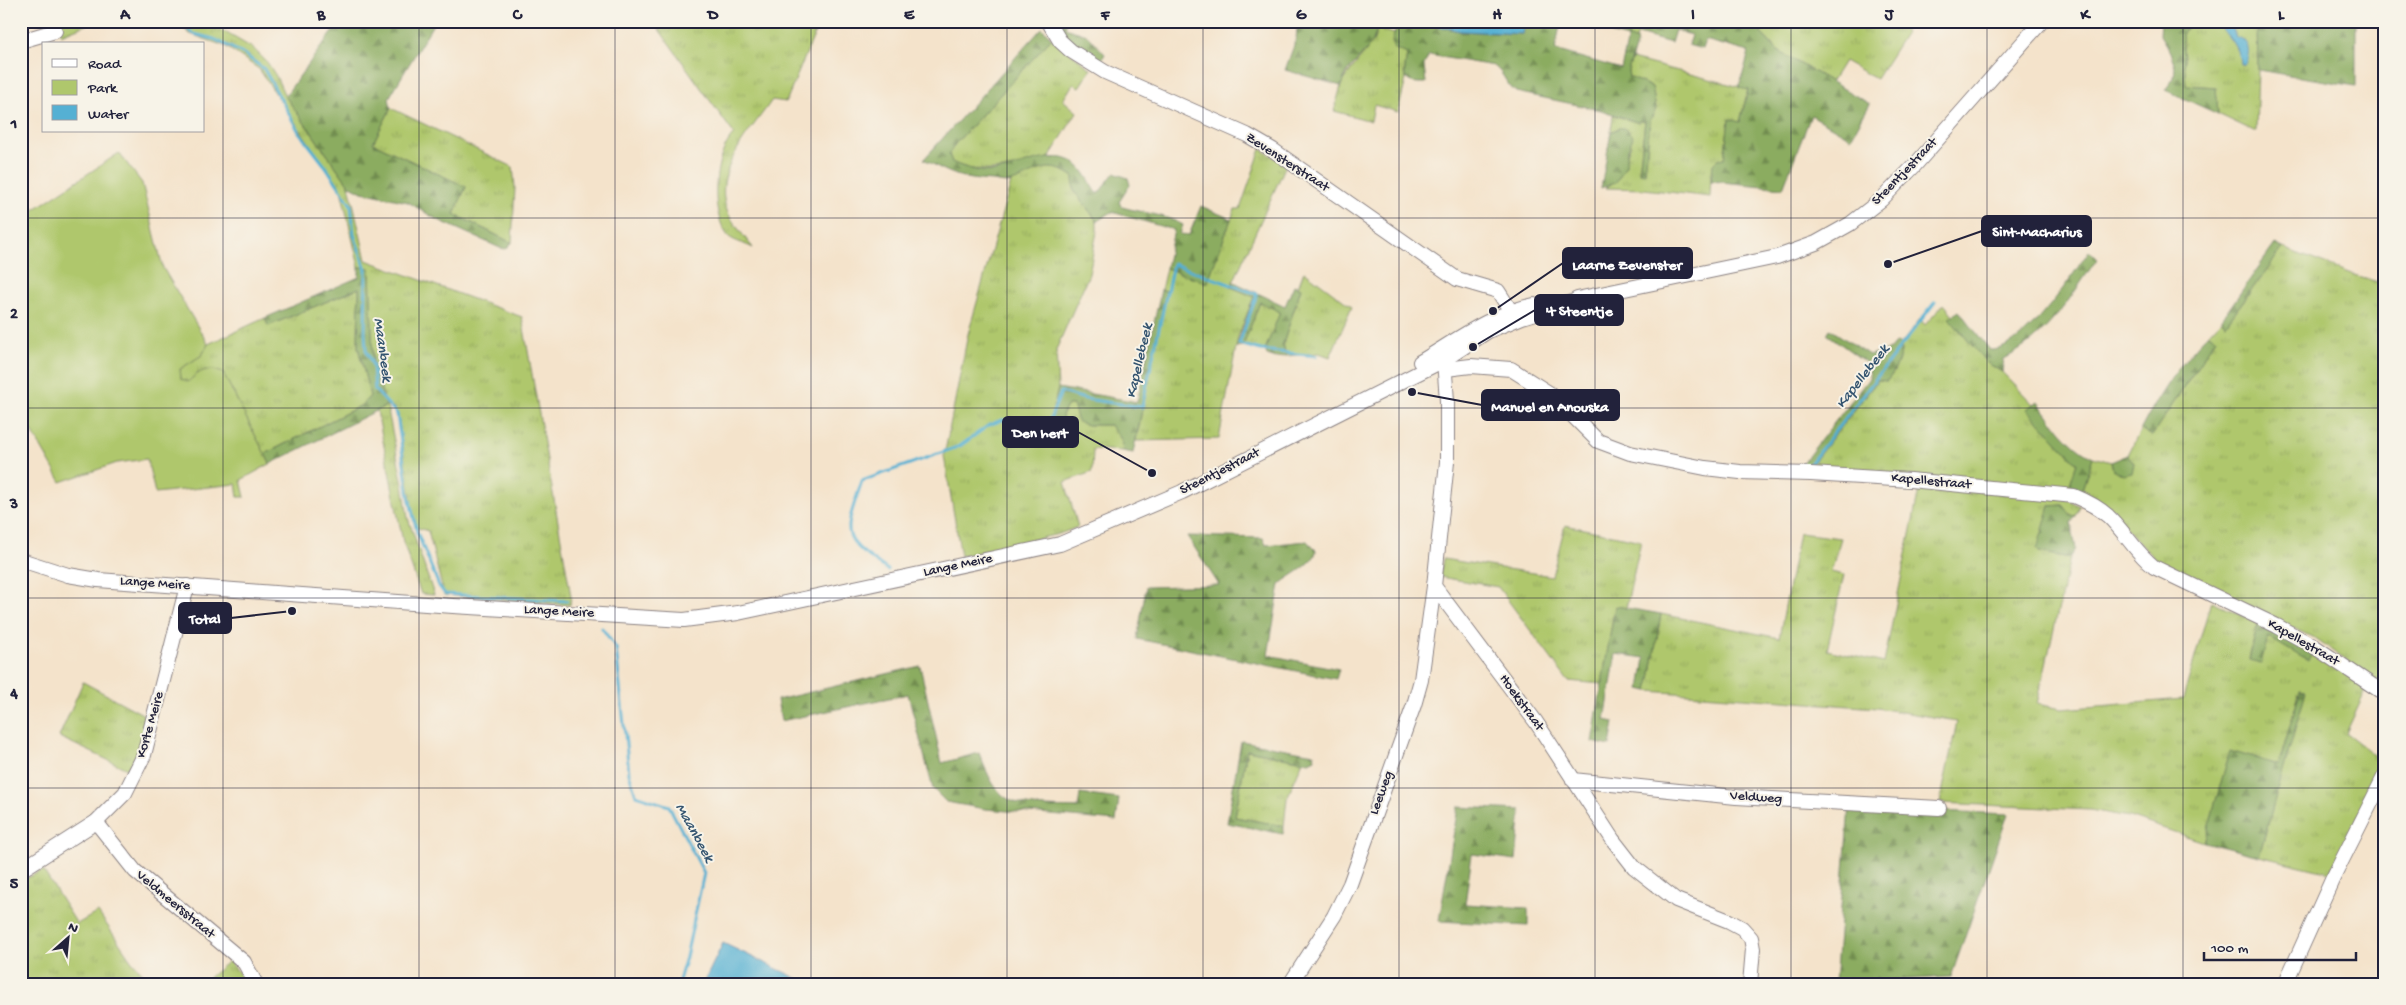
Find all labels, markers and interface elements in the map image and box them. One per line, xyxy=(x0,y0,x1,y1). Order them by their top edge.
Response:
text: A xyxy=(119,7,131,26)
text: B xyxy=(316,7,326,26)
text: C xyxy=(512,7,523,26)
text: D xyxy=(706,7,719,26)
text: E xyxy=(904,7,915,26)
text: F xyxy=(1100,7,1111,26)
text: G xyxy=(1296,7,1307,26)
text: H xyxy=(1492,7,1502,26)
text: I xyxy=(1691,7,1695,26)
text: J xyxy=(1884,7,1895,26)
text: K xyxy=(2080,7,2092,26)
text: L xyxy=(2278,7,2285,26)
legend xyxy=(42,42,205,132)
text: Road xyxy=(88,56,122,74)
text: Park xyxy=(87,80,118,98)
text: Water xyxy=(88,106,130,124)
text: 1 xyxy=(10,116,17,135)
street label: Zevensterstraat xyxy=(1242,130,1333,197)
street label: Steentjestraat xyxy=(1869,134,1942,209)
callout: Sint-Macharius xyxy=(1982,216,2091,246)
text: Sint-Macharius xyxy=(1992,224,2083,242)
callout: Laarne Zevenster xyxy=(1563,248,1692,278)
text: Laarne Zevenster xyxy=(1572,257,1683,275)
callout: 't Steentje xyxy=(1535,295,1623,325)
text: 't Steentje xyxy=(1545,303,1614,321)
text: 2 xyxy=(10,306,18,325)
water label: Maanbeek xyxy=(369,317,396,384)
water label: Kapellebeek xyxy=(1123,321,1158,400)
water label: Kapellebeek xyxy=(1832,340,1894,413)
callout: Manuel en Anouska xyxy=(1482,390,1619,420)
text: Manuel en Anouska xyxy=(1491,399,1609,417)
callout: Den hert xyxy=(1003,417,1078,447)
text: Den hert xyxy=(1010,425,1070,443)
street label: Steentjestraat xyxy=(1177,444,1264,499)
street label: Kapellestraat xyxy=(1890,470,1973,494)
text: 3 xyxy=(9,496,18,515)
street label: Lange Meire xyxy=(922,550,995,582)
street label: Lange Meire xyxy=(119,573,191,595)
street label: Lange Meire xyxy=(523,602,595,622)
callout: Total xyxy=(179,603,231,633)
text: Total xyxy=(188,611,221,629)
street label: Kapellestraat xyxy=(2264,616,2343,671)
street label: Hoekstraat xyxy=(1495,671,1548,736)
text: 4 xyxy=(9,686,18,705)
street label: Korte Meire xyxy=(133,689,169,760)
street label: Leeweg xyxy=(1366,769,1398,817)
street label: Veldweg xyxy=(1728,788,1783,808)
water label: Maanbeek xyxy=(671,801,718,867)
street label: Veldmeersstraat xyxy=(131,866,219,944)
text: 5 xyxy=(10,876,19,895)
north arrow xyxy=(42,912,92,962)
text: N xyxy=(65,919,81,938)
scale bar xyxy=(2204,930,2356,962)
text: 100 m xyxy=(2210,940,2249,958)

